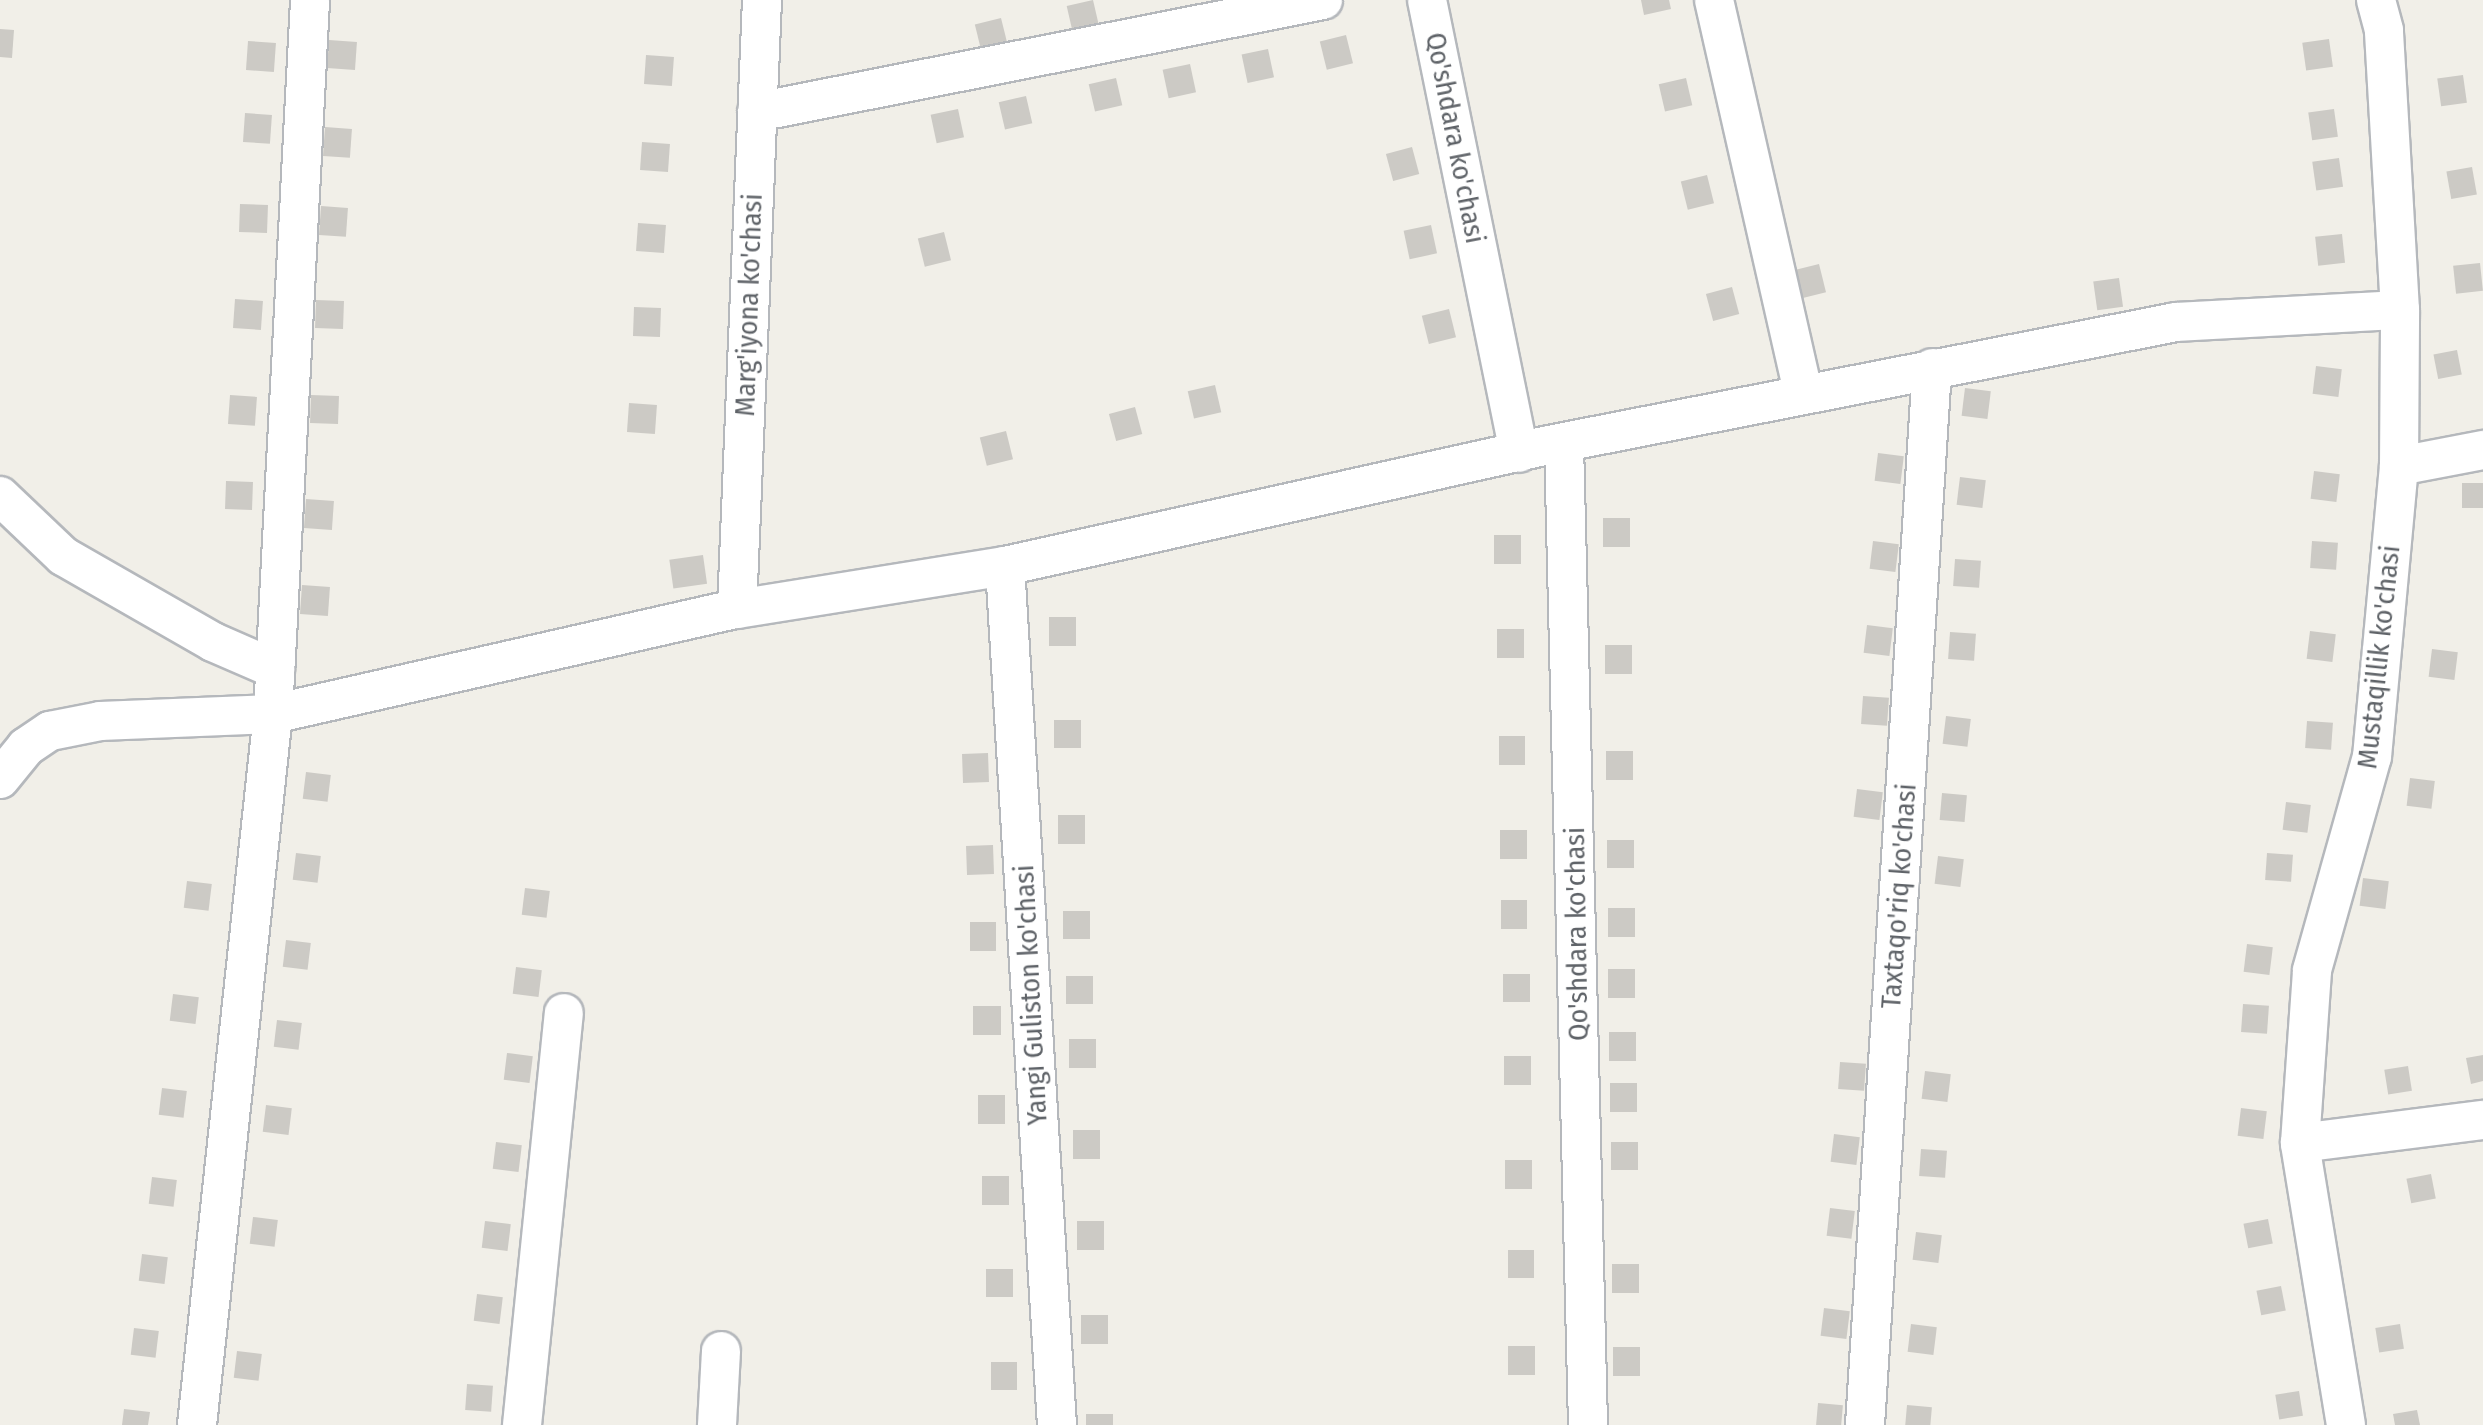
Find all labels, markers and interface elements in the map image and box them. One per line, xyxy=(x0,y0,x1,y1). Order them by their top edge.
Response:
street label: Qo'shdara ko'chasi xyxy=(1418,30,1492,246)
street label: Marg'iyona ko'chasi xyxy=(728,193,770,417)
street label: Mustaqillik ko'chasi xyxy=(2351,544,2407,770)
street label: Taxtaqo'riq ko'chasi xyxy=(1874,782,1924,1010)
street label: Qo'shdara ko'chasi xyxy=(1558,827,1596,1041)
street label: Yangi Guliston ko'chasi xyxy=(1007,864,1055,1126)

